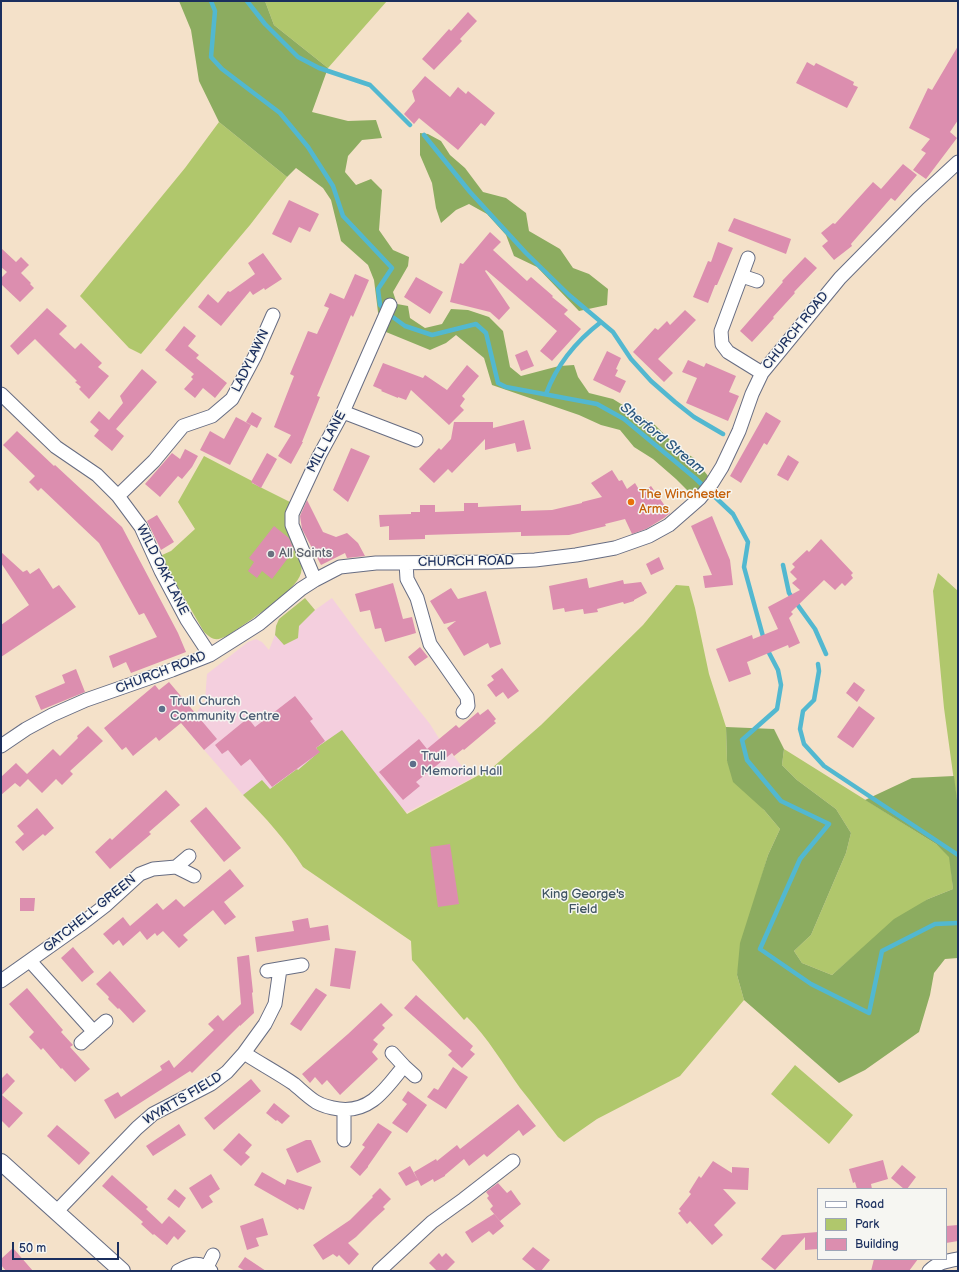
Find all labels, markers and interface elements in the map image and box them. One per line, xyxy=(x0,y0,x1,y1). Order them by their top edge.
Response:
street label: CHURCH ROAD xyxy=(760,289,832,373)
street label: LADYLAWN xyxy=(229,327,273,395)
water label: Sherford Stream xyxy=(616,400,708,478)
street label: MILL LANE xyxy=(304,409,350,475)
place label: The Winchester Arms xyxy=(639,487,731,518)
marker: The Winchester Arms xyxy=(626,497,636,507)
street label: WILD OAK LANE xyxy=(132,522,192,618)
place label: All Saints xyxy=(279,546,332,562)
marker: All Saints xyxy=(266,549,276,559)
street label: CHURCH ROAD xyxy=(418,553,514,571)
street label: CHURCH ROAD xyxy=(113,649,209,697)
place label: Trull Church Community Centre xyxy=(170,694,279,725)
marker: Trull Church Community Centre xyxy=(157,704,167,714)
place label: Trull Memorial Hall xyxy=(421,749,502,780)
marker: Trull Memorial Hall xyxy=(408,759,418,769)
street label: GATCHELL GREEN xyxy=(40,872,140,956)
park label: King George's Field xyxy=(542,887,624,918)
street label: WYATTS FIELD xyxy=(141,1069,225,1129)
legend xyxy=(817,1188,947,1260)
text: Road xyxy=(855,1197,884,1212)
text: Park xyxy=(855,1217,879,1232)
scale bar xyxy=(14,1234,121,1260)
text: Building xyxy=(855,1237,899,1252)
text: 50 m xyxy=(19,1241,46,1256)

